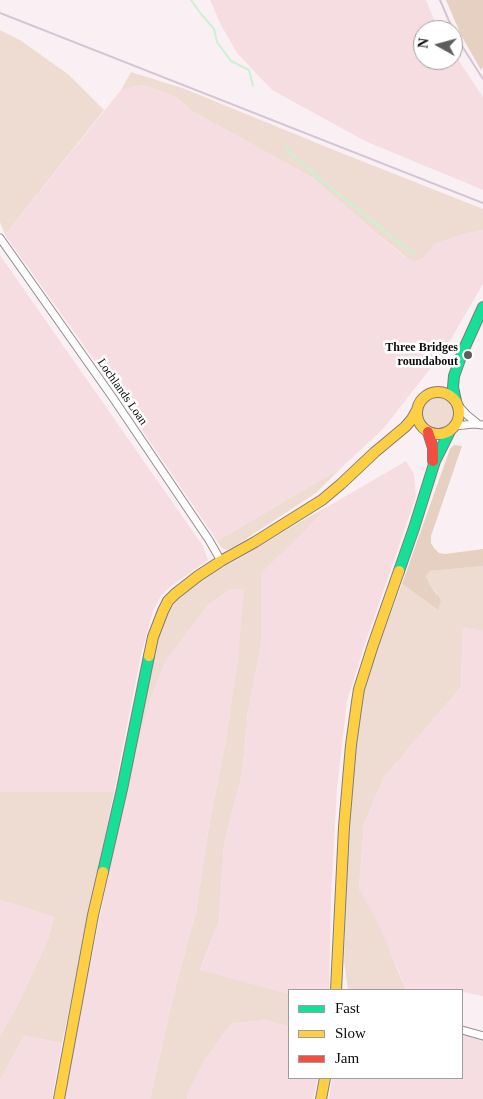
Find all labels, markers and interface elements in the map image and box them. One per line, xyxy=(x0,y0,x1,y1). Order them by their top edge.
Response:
north arrow xyxy=(413,20,463,70)
text: N xyxy=(416,37,432,49)
place label: Three Bridges roundabout xyxy=(385,341,458,369)
marker: Three Bridges roundabout xyxy=(462,349,474,361)
street label: Lochlands Loan xyxy=(94,356,150,428)
legend xyxy=(288,989,463,1079)
text: Fast xyxy=(335,1000,360,1016)
text: Slow xyxy=(335,1025,366,1041)
text: Jam xyxy=(335,1050,359,1066)

